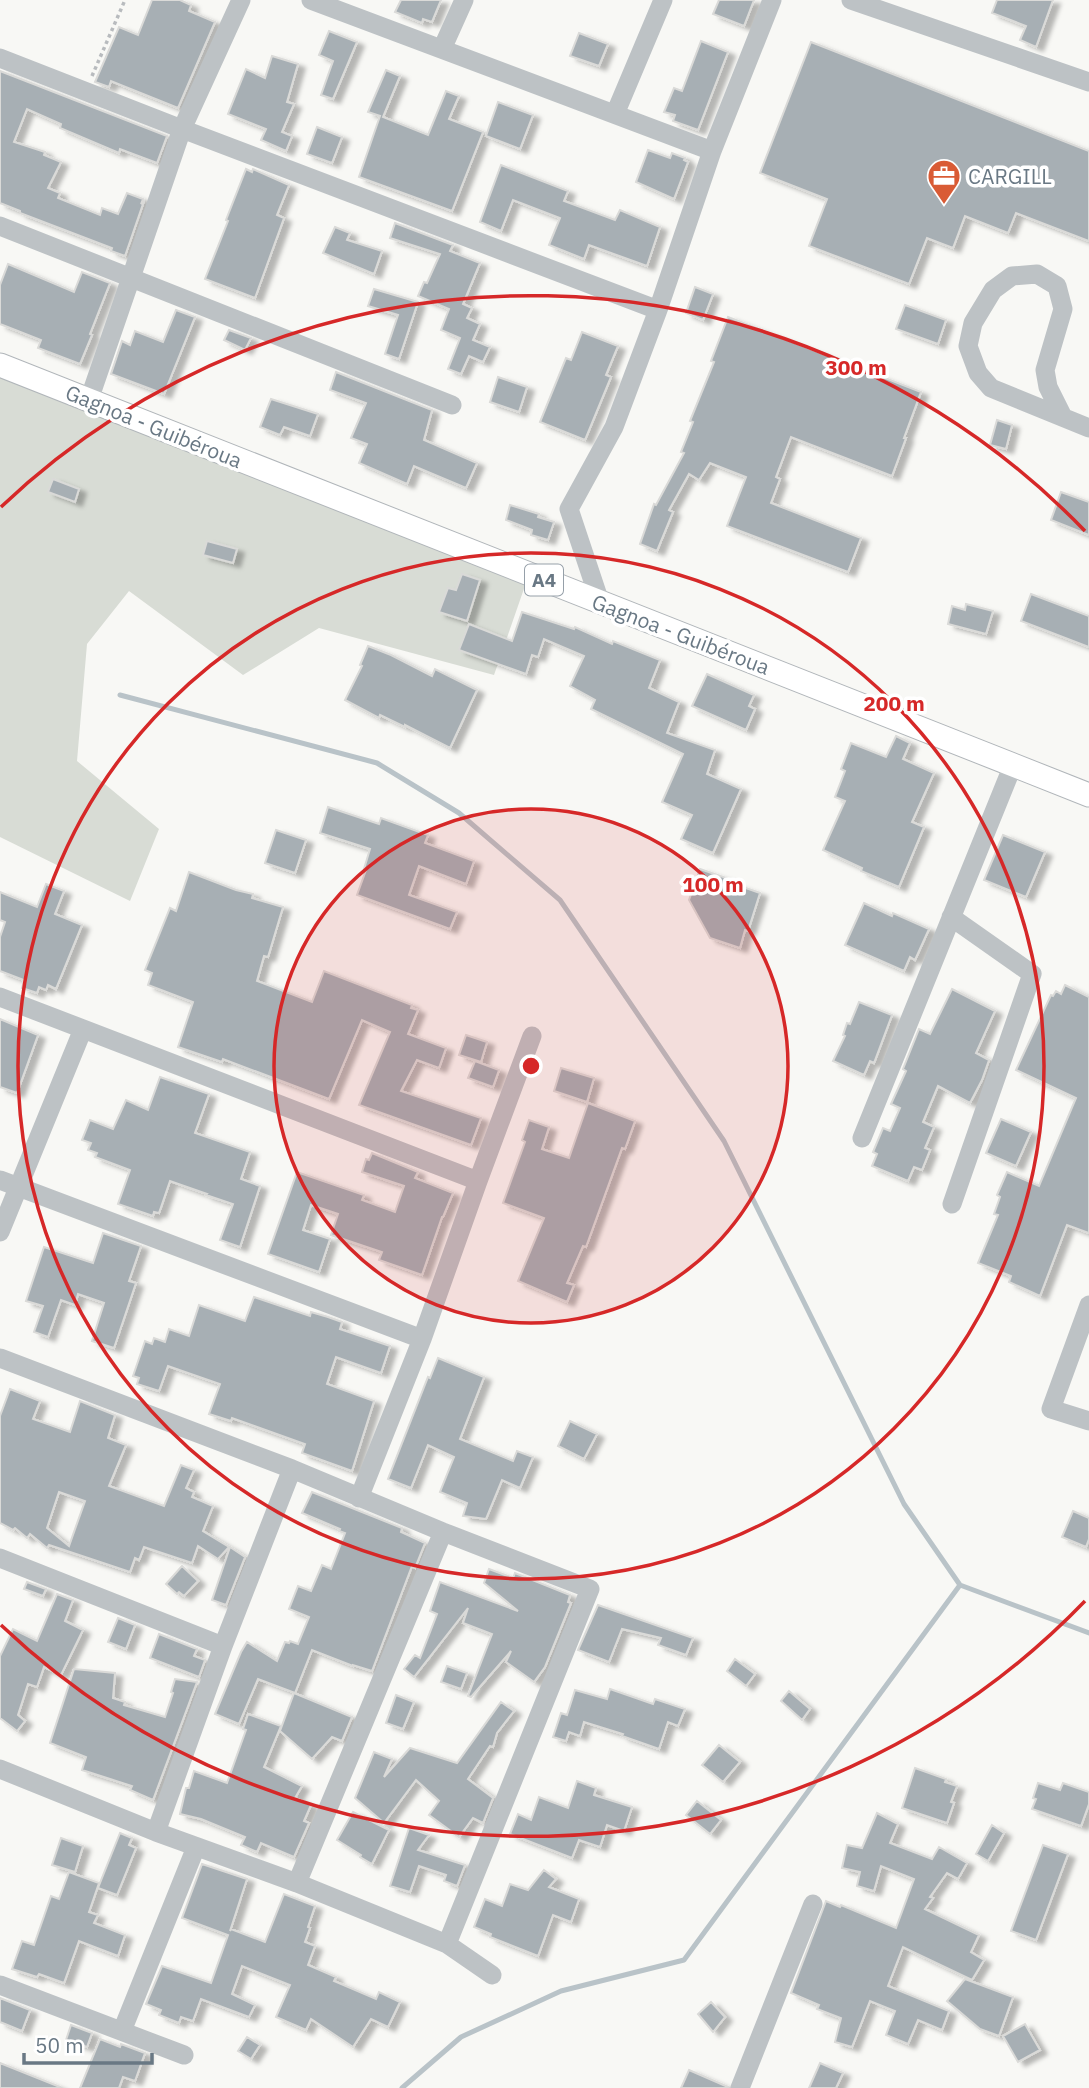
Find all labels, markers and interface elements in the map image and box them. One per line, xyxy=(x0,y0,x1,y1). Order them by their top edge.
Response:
office icon: CARGILL xyxy=(925,157,963,206)
place label: CARGILL xyxy=(968,162,1052,190)
text: 300 m xyxy=(825,353,887,381)
street label: Gagnoa - Guibéroua xyxy=(62,378,246,474)
road number: A4 xyxy=(525,565,563,596)
street label: Gagnoa - Guibéroua xyxy=(588,587,774,681)
text: 200 m xyxy=(863,689,925,717)
text: 100 m xyxy=(682,870,744,898)
centre of rings xyxy=(519,1054,543,1078)
scale bar xyxy=(24,2022,152,2066)
text: 50 m xyxy=(35,2031,84,2059)

